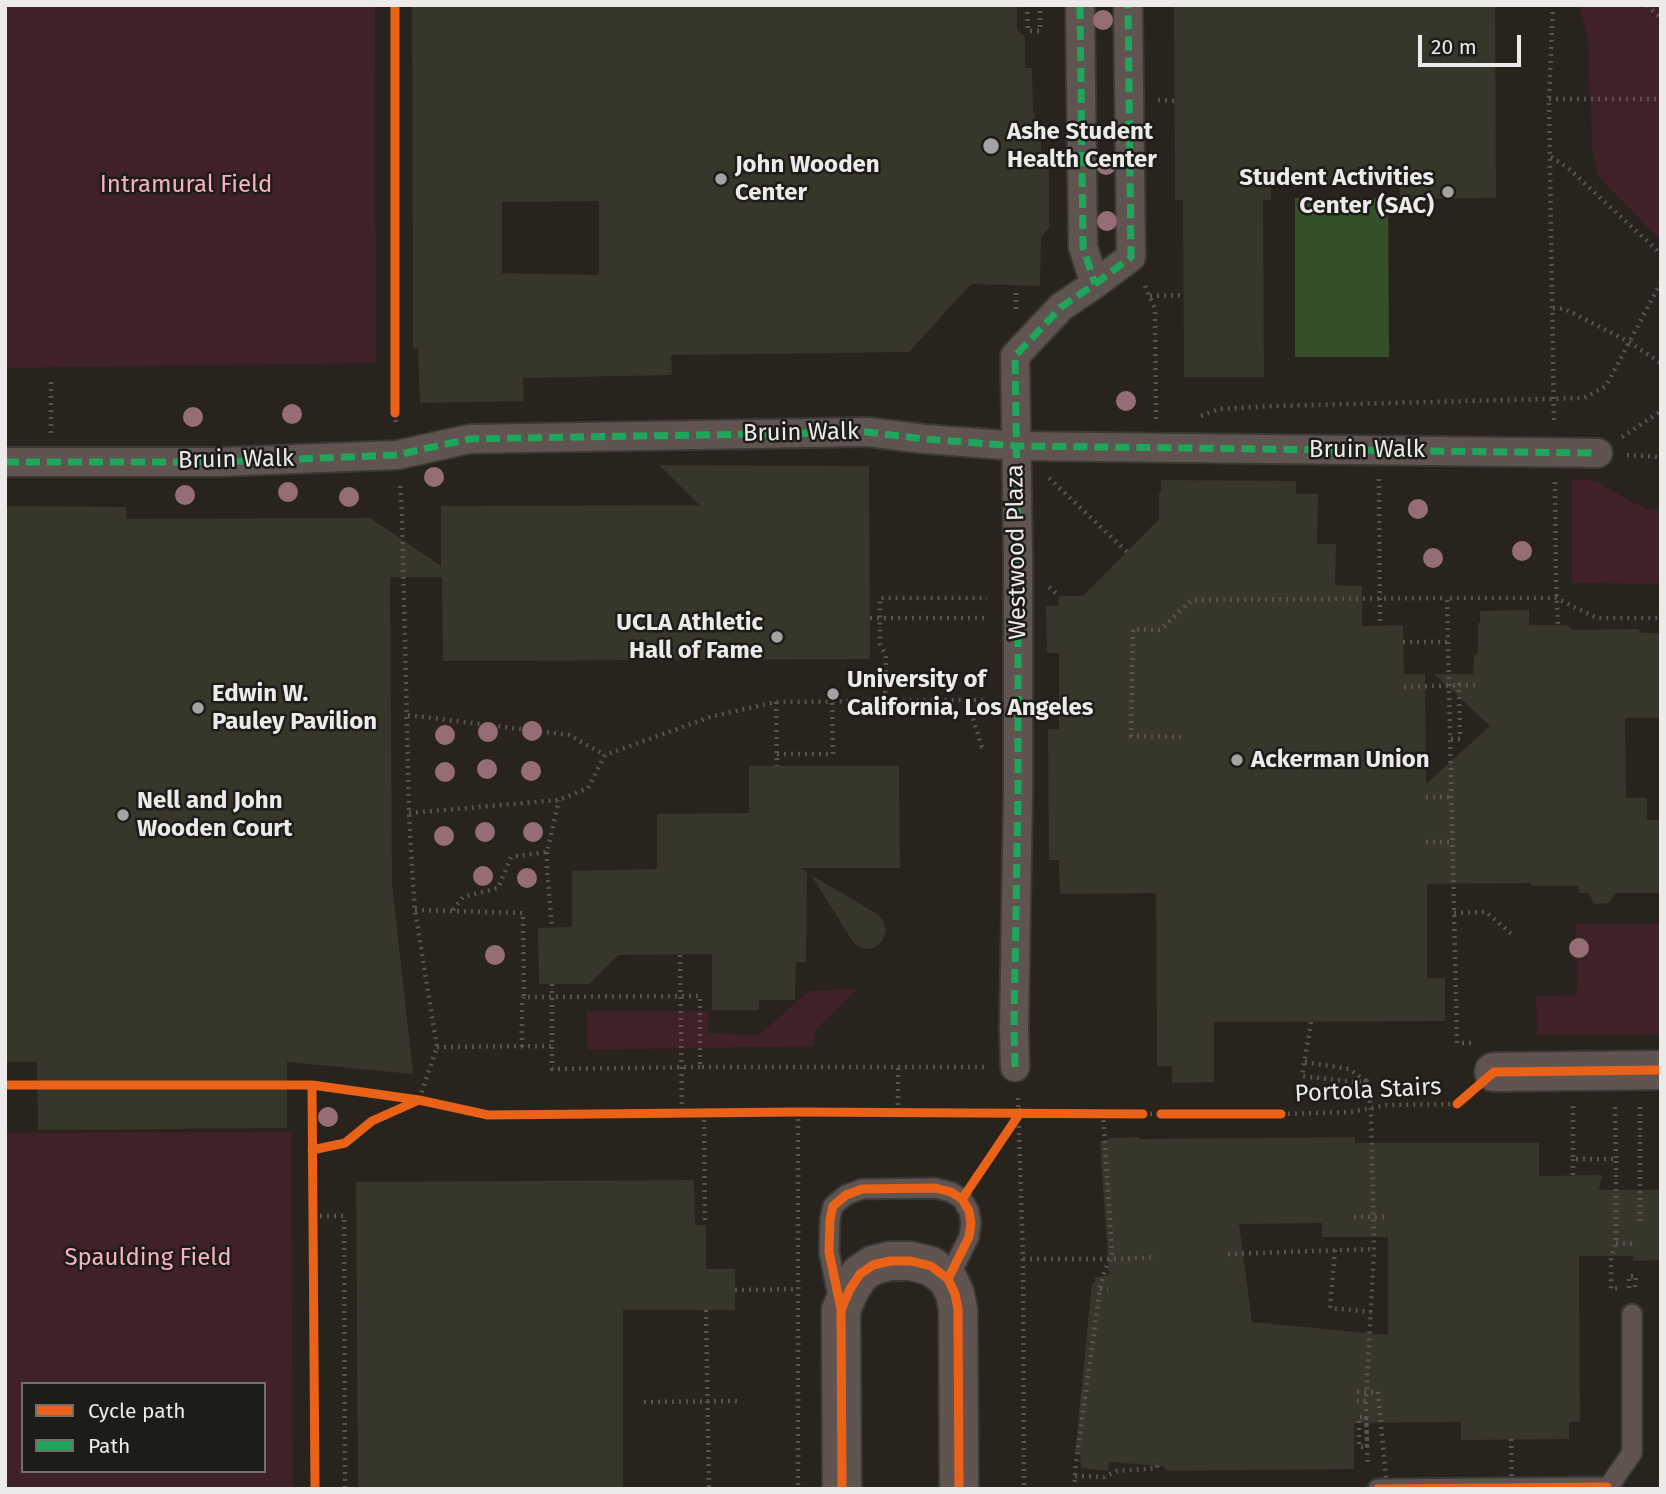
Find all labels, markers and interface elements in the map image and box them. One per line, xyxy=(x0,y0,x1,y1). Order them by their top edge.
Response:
scale bar xyxy=(1421,21,1524,65)
text: 20 m xyxy=(1431,34,1477,60)
place label: Ashe Student Health Center xyxy=(1007,118,1157,174)
marker: Ashe Student Health Center xyxy=(981,136,1001,156)
place label: John Wooden Center xyxy=(735,151,880,207)
place label: Student Activities Center (SAC) xyxy=(1239,164,1434,220)
park label: Intramural Field xyxy=(100,171,272,199)
marker: John Wooden Center xyxy=(713,171,729,187)
marker: Student Activities Center (SAC) xyxy=(1440,184,1456,200)
street label: Bruin Walk xyxy=(743,418,859,448)
street label: Bruin Walk xyxy=(1309,436,1425,464)
street label: Bruin Walk xyxy=(178,445,294,475)
street label: Westwood Plaza xyxy=(1001,464,1033,640)
place label: UCLA Athletic Hall of Fame xyxy=(616,609,763,665)
marker: UCLA Athletic Hall of Fame xyxy=(769,629,785,645)
place label: University of California, Los Angeles xyxy=(847,666,1093,722)
place label: Edwin W. Pauley Pavilion xyxy=(212,680,377,736)
marker: University of California, Los Angeles xyxy=(825,686,841,702)
marker: Edwin W. Pauley Pavilion xyxy=(190,700,206,716)
place label: Ackerman Union xyxy=(1251,746,1430,774)
marker: Ackerman Union xyxy=(1229,752,1245,768)
place label: Nell and John Wooden Court xyxy=(137,787,292,843)
marker: Nell and John Wooden Court xyxy=(115,807,131,823)
street label: Portola Stairs xyxy=(1294,1073,1442,1109)
park label: Spaulding Field xyxy=(64,1244,232,1272)
legend xyxy=(21,1382,266,1473)
text: Cycle path xyxy=(88,1398,186,1424)
text: Path xyxy=(88,1433,130,1459)

